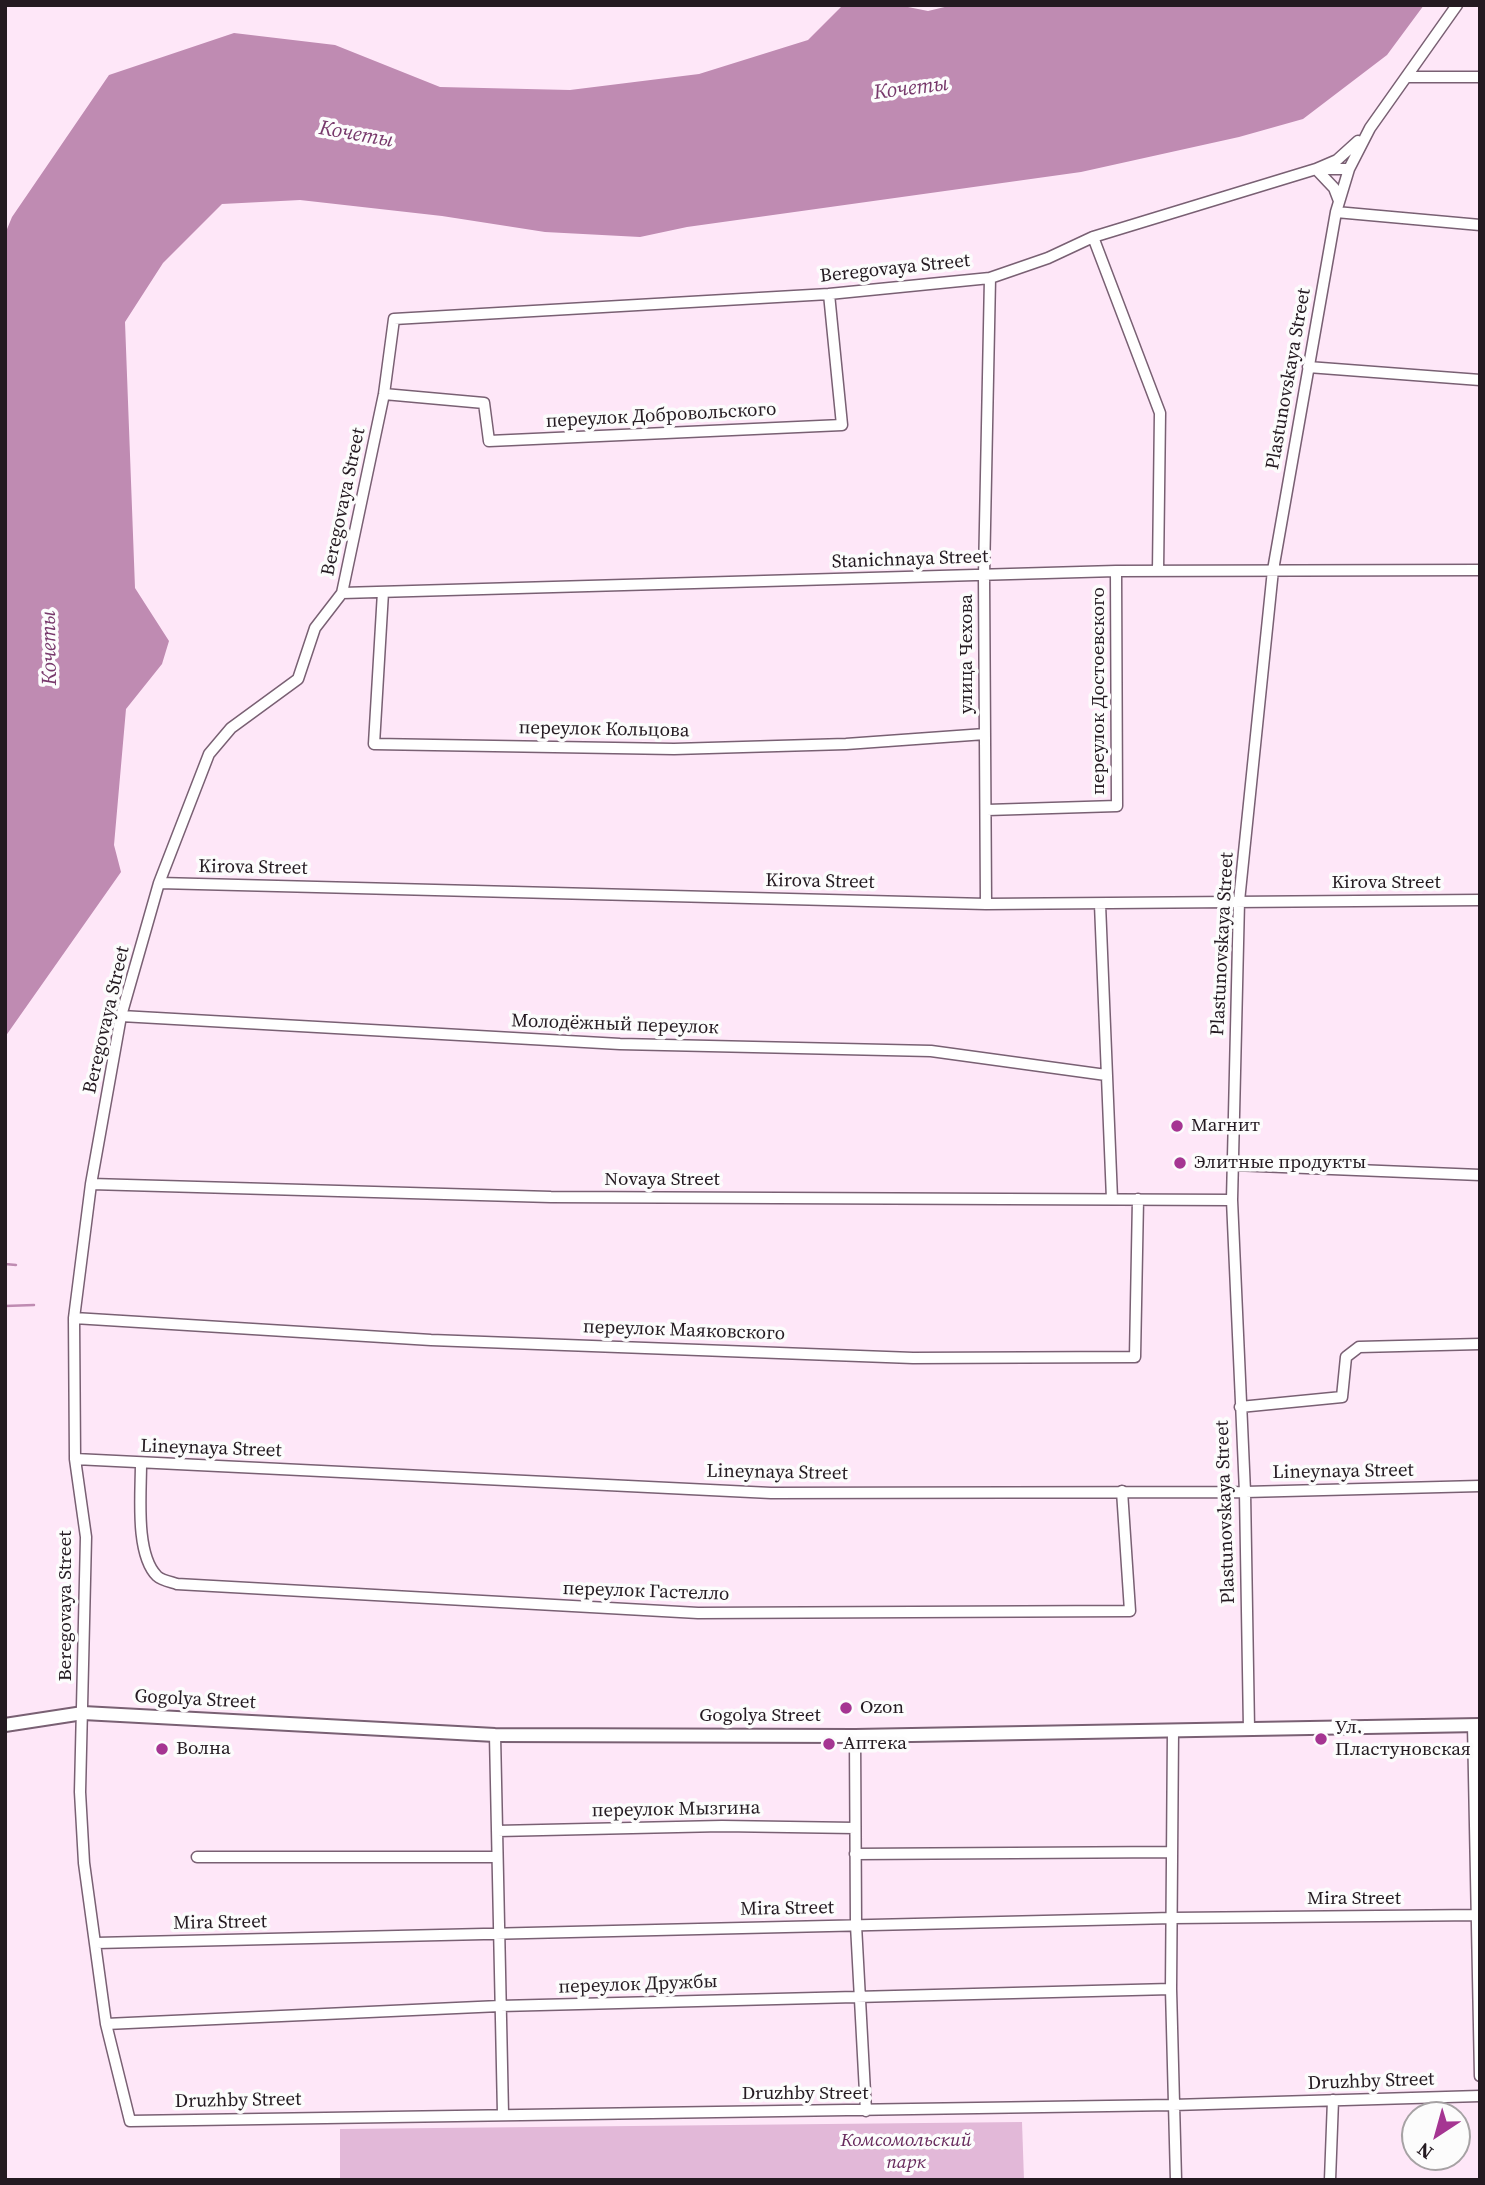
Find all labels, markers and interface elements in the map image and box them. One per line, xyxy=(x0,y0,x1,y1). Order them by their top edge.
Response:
water label: Кочеты xyxy=(872,72,950,106)
water label: Кочеты xyxy=(317,116,395,154)
street label: Beregovaya Street xyxy=(819,250,971,288)
street label: Plastunovskaya Street xyxy=(1262,287,1316,471)
street label: переулок Добровольского xyxy=(545,399,777,433)
street label: Beregovaya Street xyxy=(317,426,371,578)
street label: Stanichnaya Street xyxy=(831,546,989,574)
street label: переулок Достоевского xyxy=(1088,587,1110,795)
street label: улица Чехова xyxy=(956,594,978,714)
water label: Кочеты xyxy=(37,610,63,686)
street label: переулок Кольцова xyxy=(518,717,690,743)
street label: Plastunovskaya Street xyxy=(1207,852,1239,1036)
street label: Kirova Street xyxy=(198,856,308,880)
street label: Kirova Street xyxy=(765,870,875,894)
street label: Kirova Street xyxy=(1331,872,1441,894)
street label: Beregovaya Street xyxy=(79,944,135,1096)
street label: Молодёжный переулок xyxy=(511,1010,719,1040)
place label: Магнит xyxy=(1191,1115,1260,1137)
marker: Магнит xyxy=(1169,1118,1185,1134)
place label: Элитные продукты xyxy=(1194,1152,1366,1174)
marker: Элитные продукты xyxy=(1172,1155,1188,1171)
street label: Novaya Street xyxy=(604,1169,720,1191)
street label: переулок Маяковского xyxy=(582,1316,786,1346)
street label: Plastunovskaya Street xyxy=(1211,1420,1241,1604)
street label: Lineynaya Street xyxy=(140,1435,282,1463)
street label: Lineynaya Street xyxy=(1272,1459,1414,1485)
street label: Lineynaya Street xyxy=(706,1460,848,1486)
street label: Beregovaya Street xyxy=(55,1531,77,1681)
street label: переулок Гастелло xyxy=(562,1578,730,1606)
street label: Gogolya Street xyxy=(134,1685,256,1715)
place label: Ozon xyxy=(860,1697,904,1719)
marker: Ozon xyxy=(838,1700,854,1716)
street label: Gogolya Street xyxy=(699,1705,821,1727)
place label: Ул. Пластуновская xyxy=(1335,1717,1471,1761)
marker: Ул. Пластуновская xyxy=(1313,1731,1329,1747)
place label: Аптека xyxy=(843,1733,907,1755)
marker: Аптека xyxy=(821,1736,837,1752)
place label: Волна xyxy=(176,1738,231,1760)
marker: Волна xyxy=(154,1741,170,1757)
street label: переулок Мызгина xyxy=(591,1797,761,1823)
street label: Mira Street xyxy=(1307,1888,1401,1910)
street label: Mira Street xyxy=(740,1897,834,1921)
street label: Mira Street xyxy=(173,1911,267,1935)
street label: переулок Дружбы xyxy=(558,1971,718,1999)
street label: Druzhby Street xyxy=(1307,2068,1435,2096)
street label: Druzhby Street xyxy=(742,2083,868,2105)
street label: Druzhby Street xyxy=(174,2088,302,2114)
north arrow xyxy=(1401,2101,1471,2171)
park label: Комсомольский парк xyxy=(841,2130,971,2174)
text: N xyxy=(1412,2137,1438,2166)

